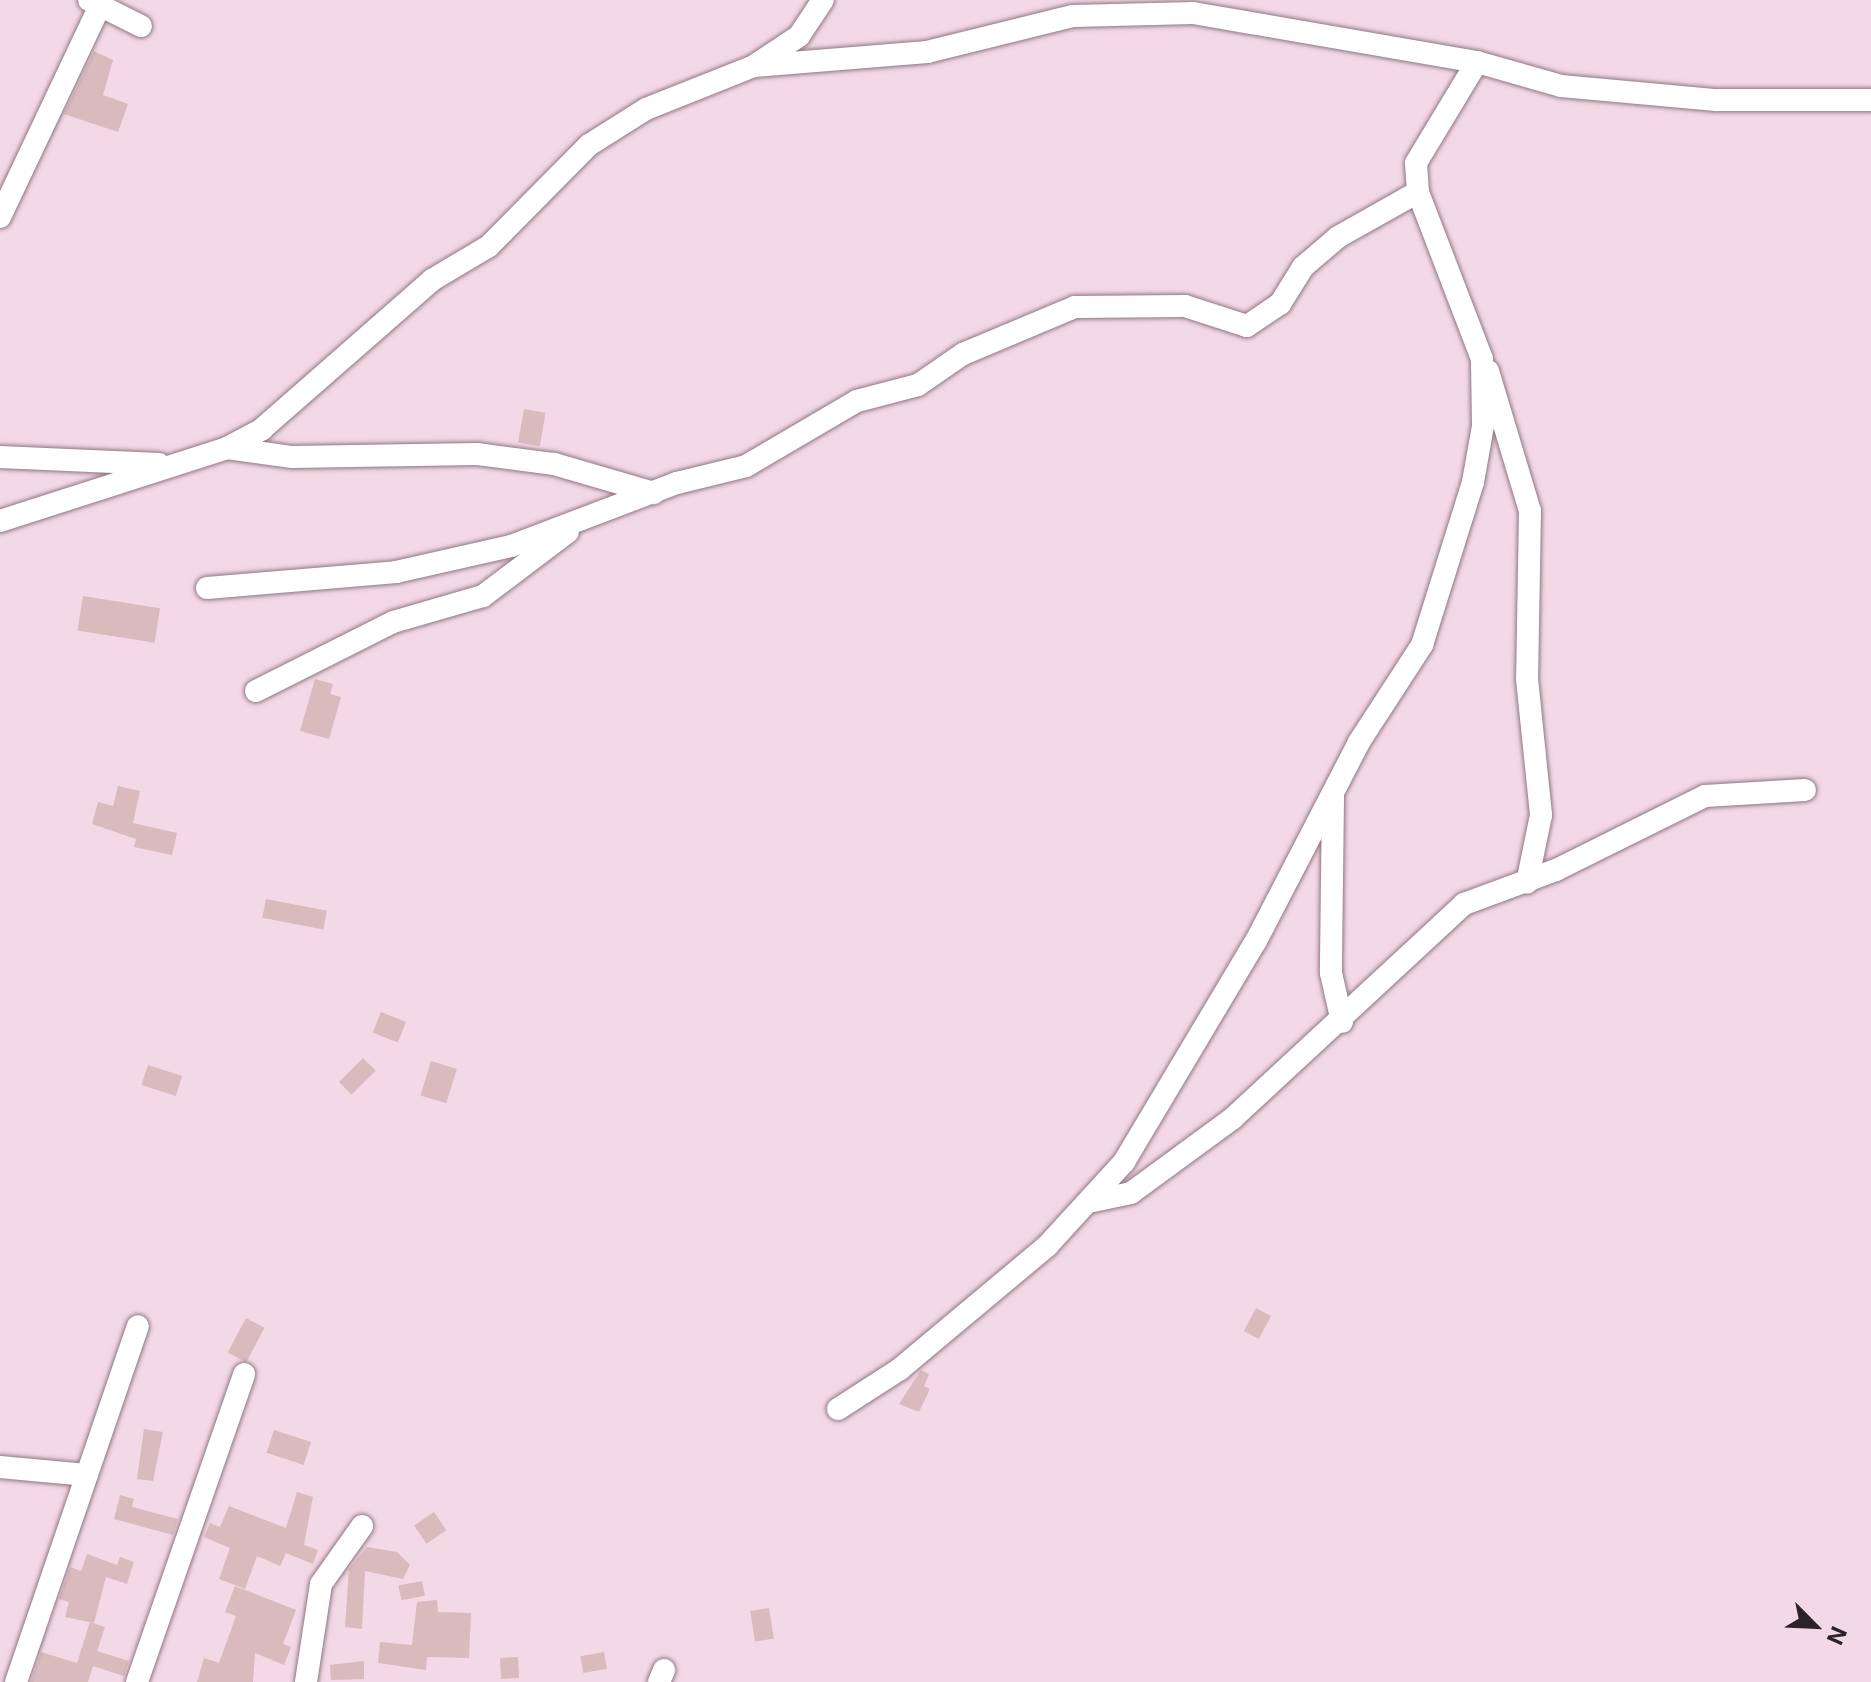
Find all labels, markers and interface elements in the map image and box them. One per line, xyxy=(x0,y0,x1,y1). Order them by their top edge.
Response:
north arrow xyxy=(1775,1586,1855,1666)
text: N xyxy=(1822,1623,1852,1649)

